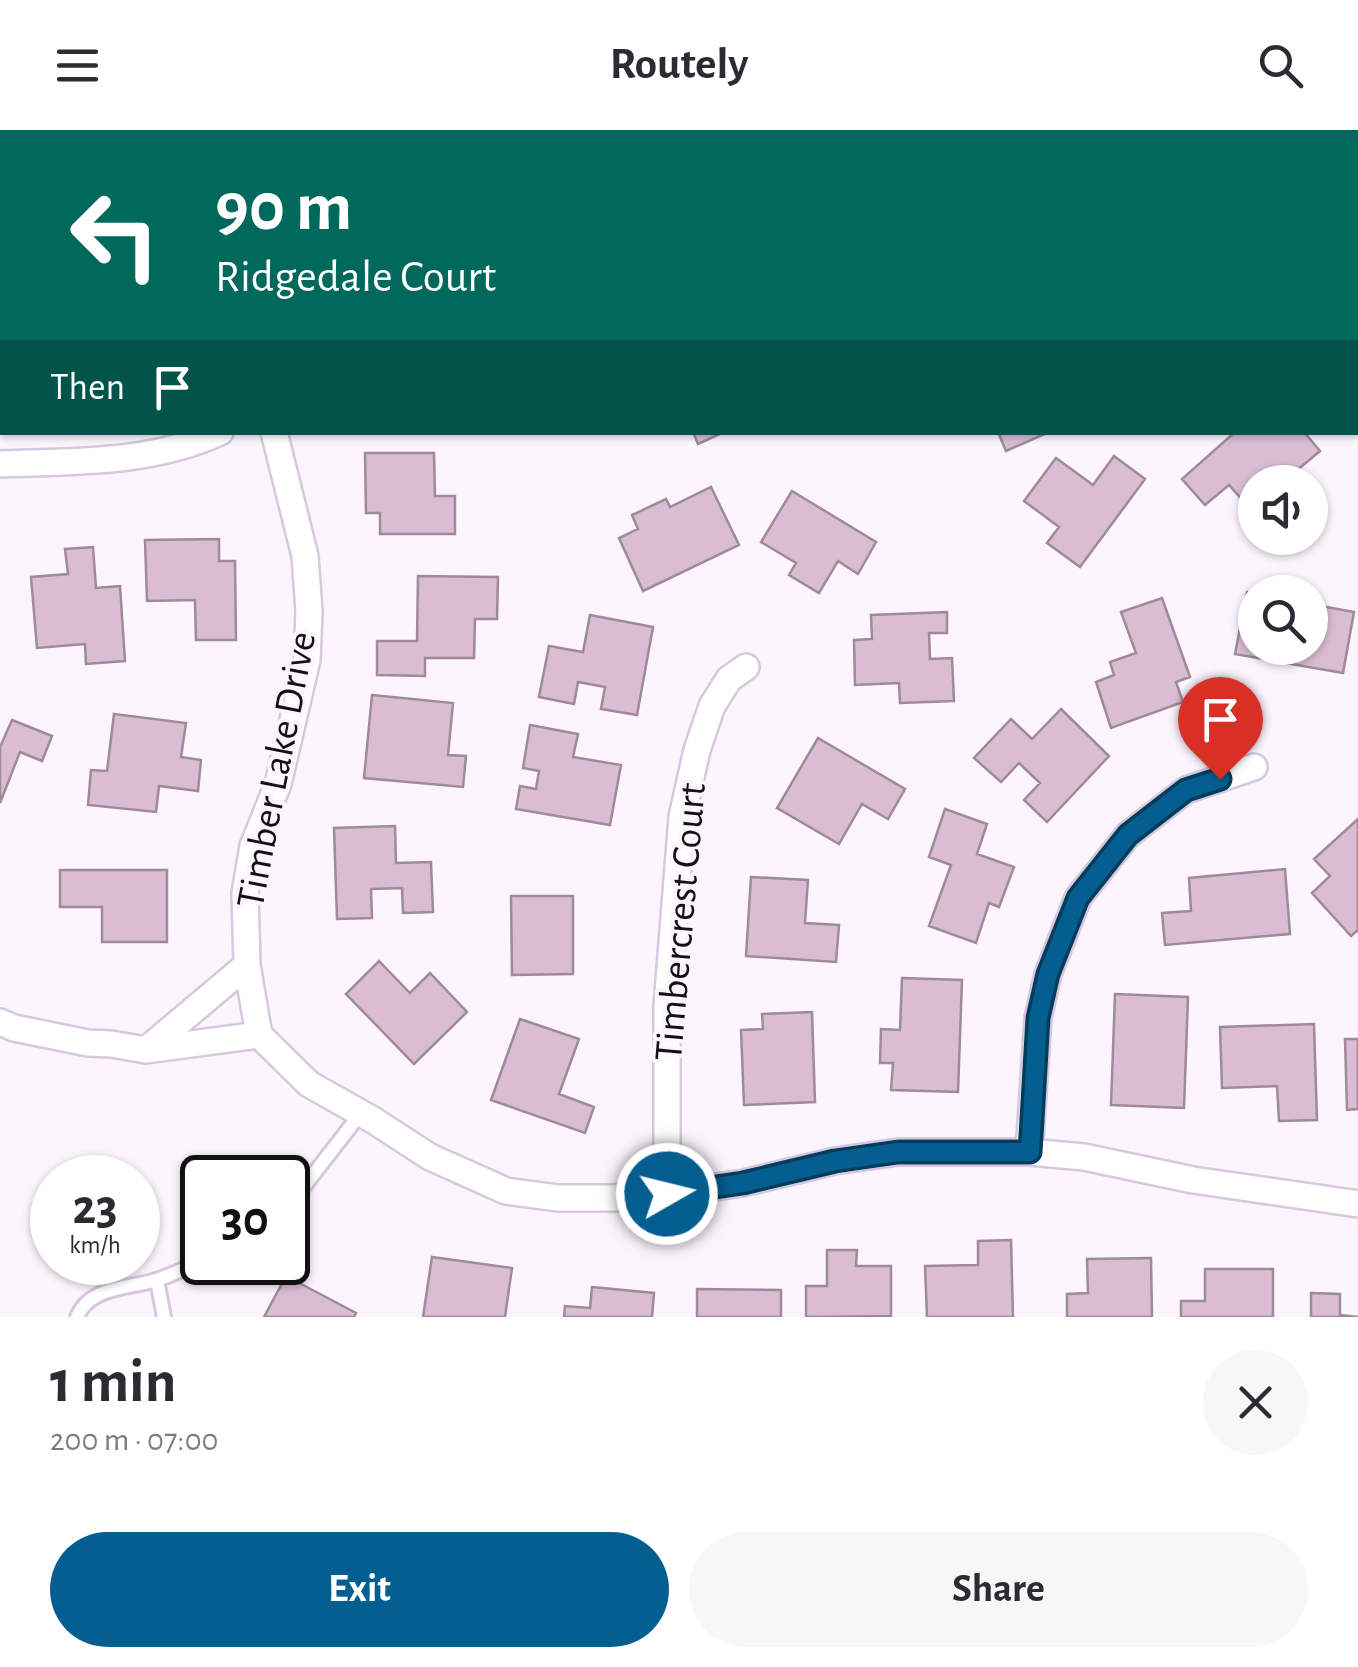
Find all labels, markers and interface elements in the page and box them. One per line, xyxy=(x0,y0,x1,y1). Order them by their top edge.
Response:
icon: menu xyxy=(50,38,105,93)
icon: search xyxy=(1253,38,1308,93)
text: Routely xyxy=(610,42,748,87)
icon: left xyxy=(50,170,180,300)
text: 90 m xyxy=(215,173,352,243)
text: Ridgedale Court xyxy=(215,255,496,300)
icon: arrive xyxy=(145,360,200,415)
text: Then xyxy=(50,369,125,407)
map controls xyxy=(1238,465,1328,665)
button: sound xyxy=(1238,465,1328,555)
button: search xyxy=(1238,575,1328,665)
street label: Timber Lake Drive xyxy=(231,628,323,912)
pin xyxy=(1178,677,1263,780)
icon: arrive xyxy=(1193,692,1248,747)
street label: Timbercrest Court xyxy=(649,781,713,1063)
position arrow xyxy=(615,1142,719,1246)
speed limit sign: 30 xyxy=(180,1155,310,1285)
text: 23 xyxy=(72,1183,118,1233)
text: km/h xyxy=(69,1233,121,1258)
button: close xyxy=(1203,1350,1308,1455)
text: 1 min xyxy=(50,1353,176,1413)
text: 200 m · 07:00 xyxy=(50,1424,218,1456)
button: Exit xyxy=(50,1532,669,1647)
button: Share xyxy=(689,1532,1308,1647)

